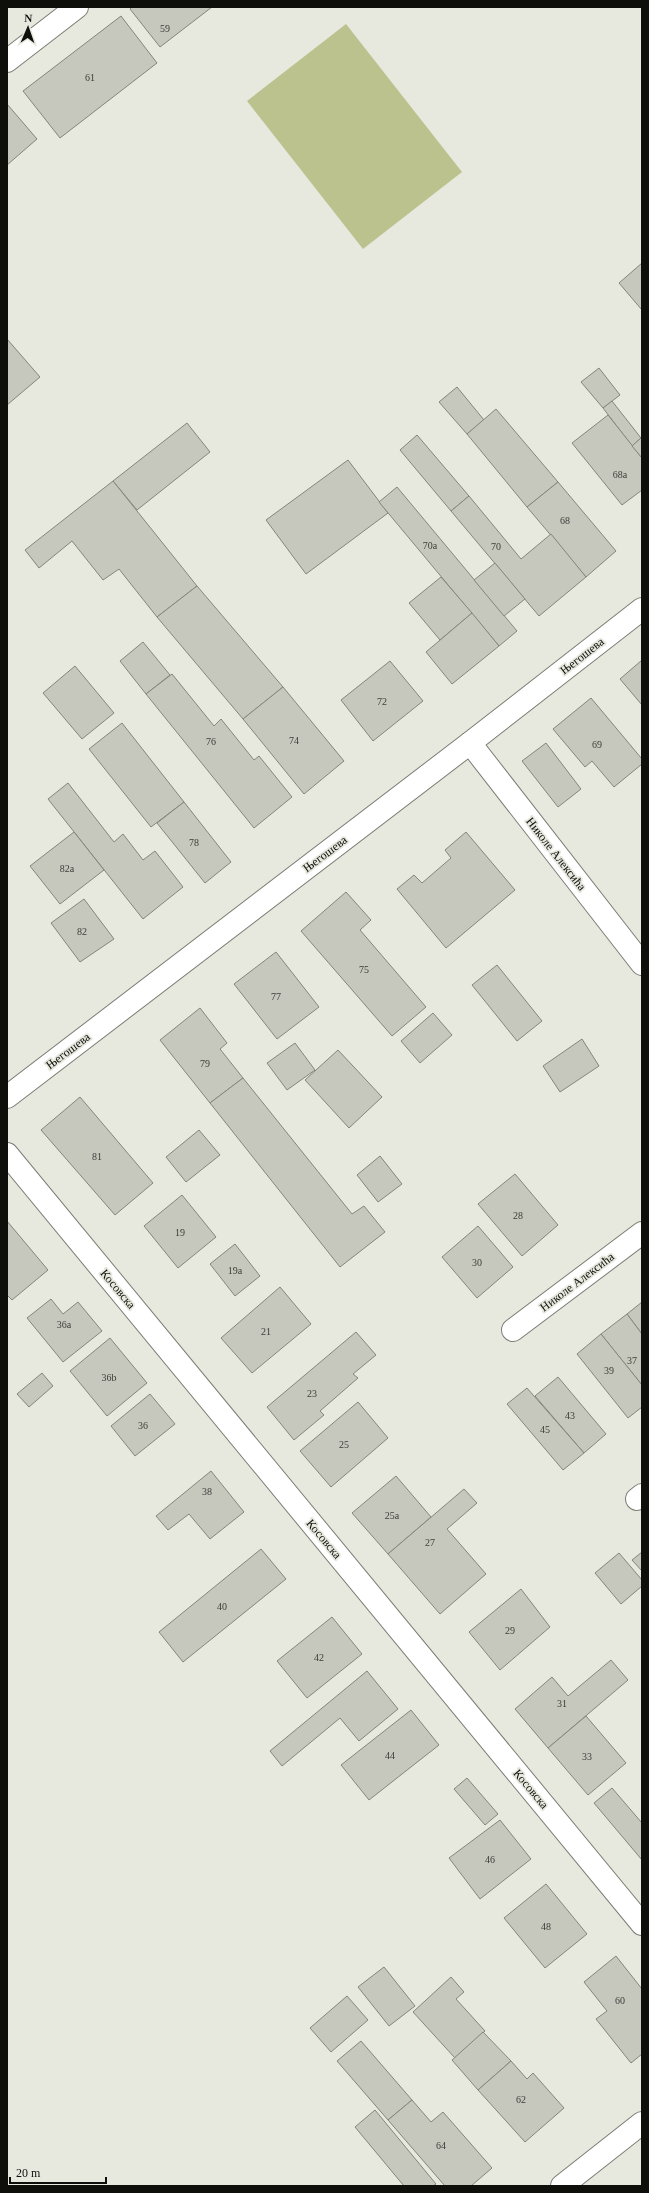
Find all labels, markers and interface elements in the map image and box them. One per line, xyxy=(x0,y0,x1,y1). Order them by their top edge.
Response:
north arrow xyxy=(8,8,48,48)
text: N xyxy=(24,12,33,24)
house number: 59 xyxy=(160,23,170,34)
house number: 61 xyxy=(85,72,95,83)
house number: 68a xyxy=(613,469,628,480)
house number: 68 xyxy=(560,515,570,526)
house number: 70a xyxy=(423,540,438,551)
house number: 70 xyxy=(491,541,501,552)
street label: Његошева xyxy=(557,634,607,677)
house number: 72 xyxy=(377,696,387,707)
house number: 74 xyxy=(289,735,299,746)
house number: 76 xyxy=(206,736,216,747)
house number: 69 xyxy=(592,739,602,750)
street label: Николе Алексића xyxy=(523,815,589,894)
street label: Његошева xyxy=(300,832,350,875)
house number: 78 xyxy=(189,837,199,848)
house number: 82a xyxy=(60,863,75,874)
house number: 82 xyxy=(77,926,87,937)
house number: 75 xyxy=(359,964,369,975)
house number: 77 xyxy=(271,991,281,1002)
street label: Његошева xyxy=(43,1029,93,1072)
house number: 79 xyxy=(200,1058,210,1069)
house number: 81 xyxy=(92,1151,102,1162)
house number: 28 xyxy=(513,1210,523,1221)
house number: 19 xyxy=(175,1227,185,1238)
street label: Николе Алексића xyxy=(537,1249,617,1314)
house number: 30 xyxy=(472,1257,482,1268)
house number: 19a xyxy=(228,1265,243,1276)
street label: Косовска xyxy=(98,1267,139,1312)
house number: 36a xyxy=(57,1319,72,1330)
house number: 21 xyxy=(261,1326,271,1337)
house number: 37 xyxy=(627,1355,637,1366)
house number: 39 xyxy=(604,1365,614,1376)
house number: 36b xyxy=(102,1372,117,1383)
house number: 23 xyxy=(307,1388,317,1399)
house number: 43 xyxy=(565,1410,575,1421)
house number: 36 xyxy=(138,1420,148,1431)
house number: 45 xyxy=(540,1424,550,1435)
house number: 25 xyxy=(339,1439,349,1450)
house number: 38 xyxy=(202,1486,212,1497)
house number: 25a xyxy=(385,1510,400,1521)
street label: Косовска xyxy=(304,1517,345,1562)
house number: 27 xyxy=(425,1537,435,1548)
house number: 40 xyxy=(217,1601,227,1612)
house number: 29 xyxy=(505,1625,515,1636)
house number: 42 xyxy=(314,1652,324,1663)
house number: 31 xyxy=(557,1698,567,1709)
house number: 44 xyxy=(385,1750,395,1761)
house number: 33 xyxy=(582,1751,592,1762)
street label: Косовска xyxy=(511,1767,552,1812)
house number: 46 xyxy=(485,1854,495,1865)
house number: 48 xyxy=(541,1921,551,1932)
house number: 60 xyxy=(615,1995,625,2006)
house number: 62 xyxy=(516,2094,526,2105)
house number: 64 xyxy=(436,2140,446,2151)
scale bar xyxy=(10,2159,106,2185)
text: 20 m xyxy=(16,2166,41,2180)

